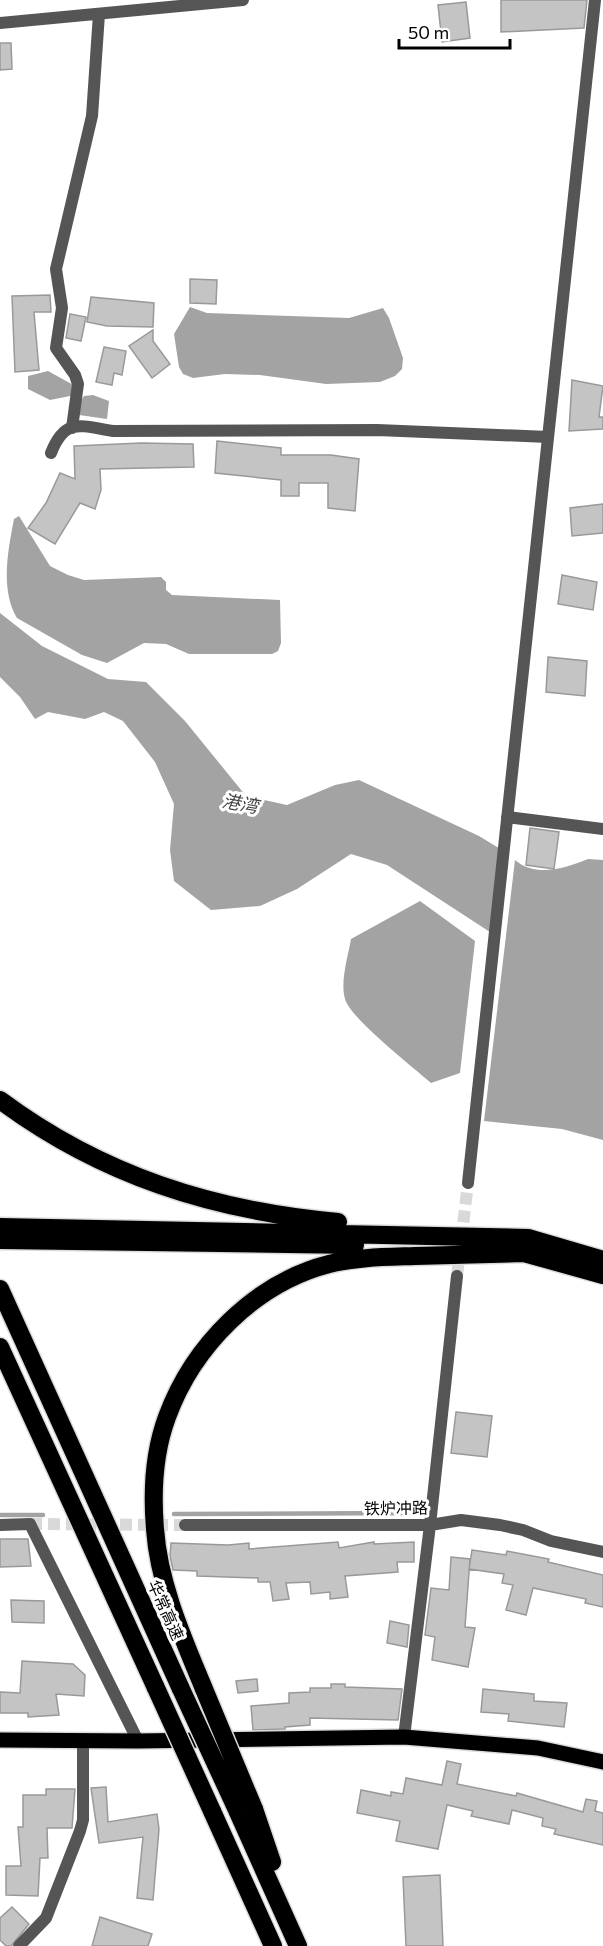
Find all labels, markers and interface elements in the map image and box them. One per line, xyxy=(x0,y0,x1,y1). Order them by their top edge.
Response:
scale bar xyxy=(399,12,510,50)
text: 50 m xyxy=(408,21,449,43)
water label: 港湾 xyxy=(221,789,263,817)
street label: 铁炉冲路 xyxy=(364,1497,428,1518)
street label: 华常高速 xyxy=(145,1577,188,1643)

